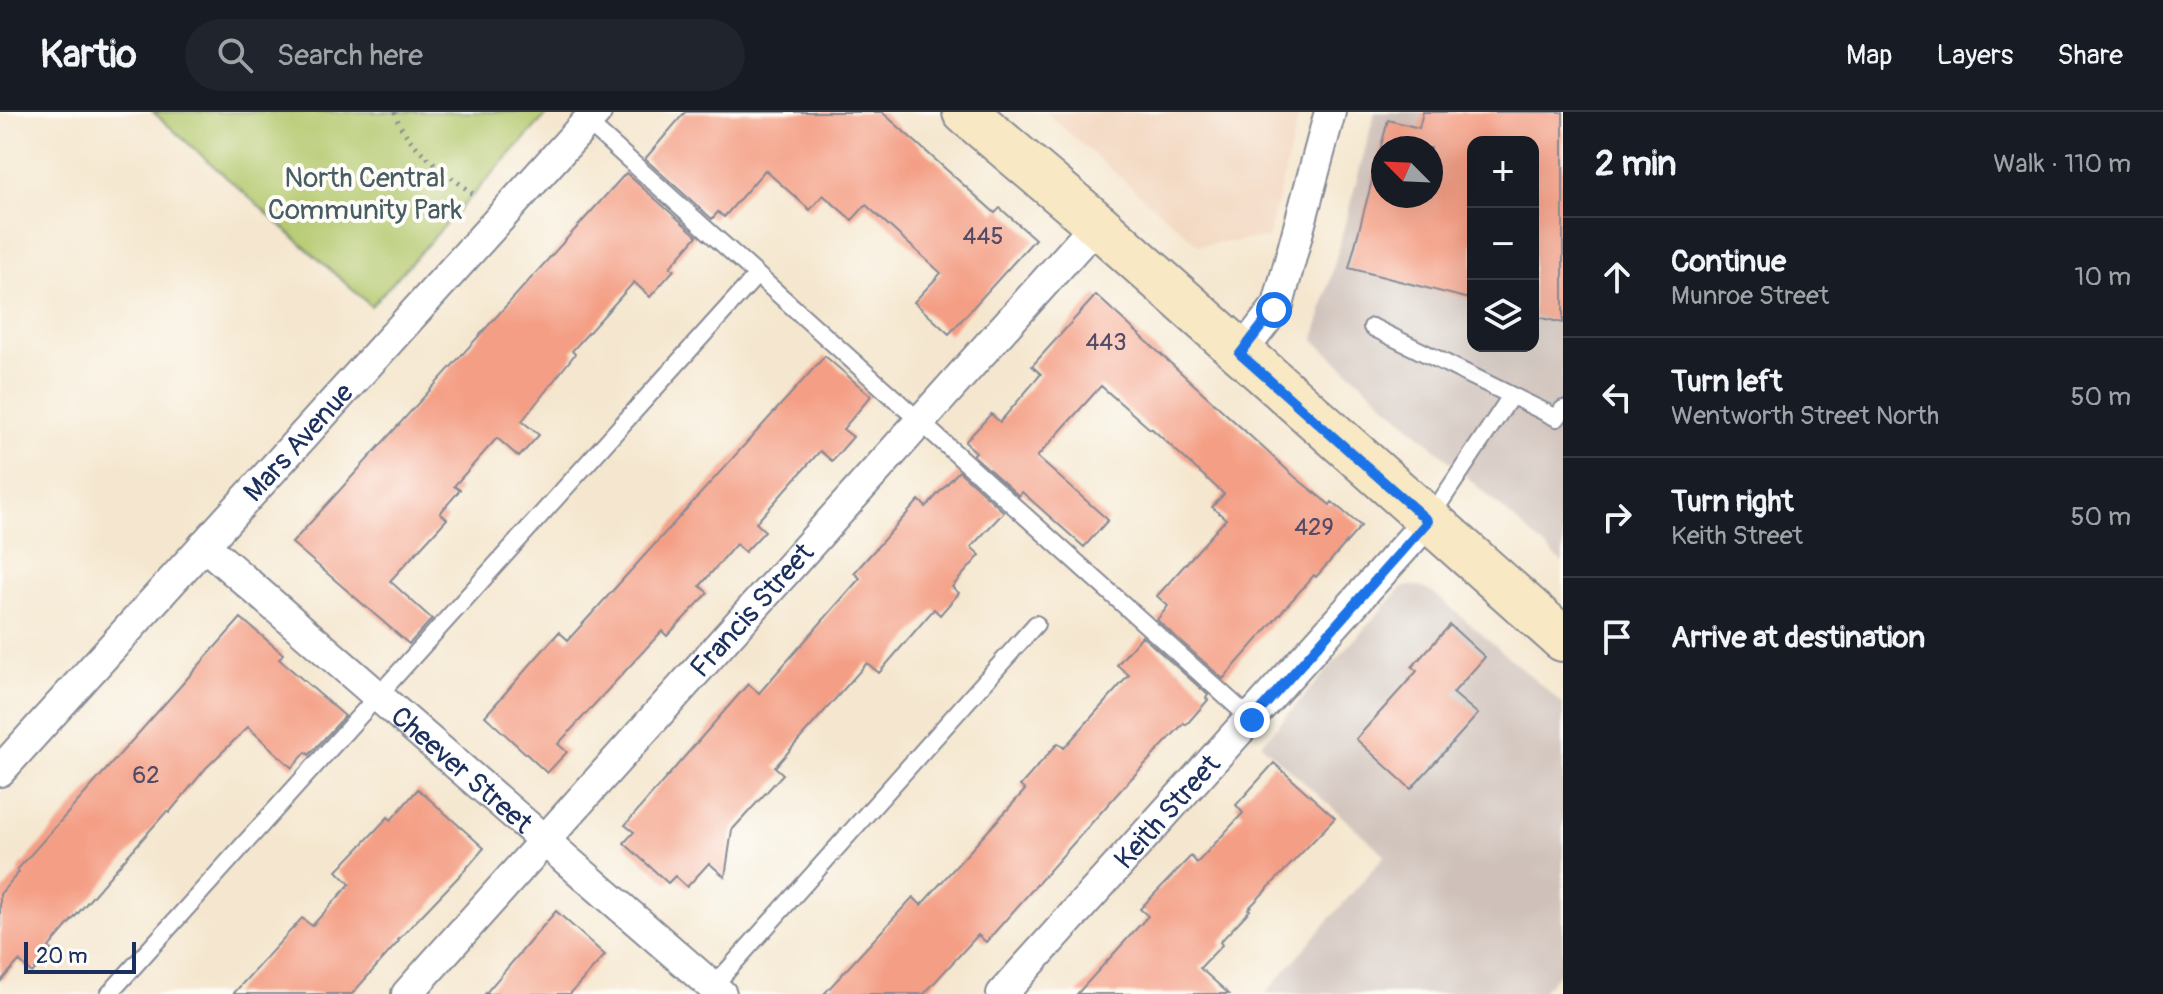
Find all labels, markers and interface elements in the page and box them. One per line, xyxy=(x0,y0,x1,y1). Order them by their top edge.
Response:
search box xyxy=(185,19,745,91)
text: Kartio xyxy=(40,31,137,79)
icon: search xyxy=(213,33,257,77)
text: Search here xyxy=(277,37,423,74)
text: Map xyxy=(1846,38,1892,73)
text: Layers xyxy=(1936,38,2013,73)
text: Share xyxy=(2057,38,2123,73)
north arrow xyxy=(1371,136,1443,208)
map controls xyxy=(1467,136,1539,352)
button: + xyxy=(1467,136,1539,208)
text: 2 min xyxy=(1595,143,1677,186)
text: Walk · 110 m xyxy=(1993,148,2131,180)
park label: North Central Community Park xyxy=(268,161,463,228)
button: − xyxy=(1467,208,1539,280)
house number: 445 xyxy=(963,222,1003,251)
text: Continue xyxy=(1671,243,1786,280)
icon: ahead xyxy=(1595,255,1639,299)
text: 10 m xyxy=(2074,261,2131,293)
button: layers xyxy=(1467,280,1539,352)
text: Munroe Street xyxy=(1671,280,1829,312)
route start xyxy=(1256,292,1292,328)
house number: 443 xyxy=(1085,328,1127,357)
text: Turn left xyxy=(1671,363,1782,400)
icon: left xyxy=(1595,375,1639,419)
street label: Mars Avenue xyxy=(236,376,362,509)
text: 50 m xyxy=(2070,381,2131,413)
text: Wentworth Street North xyxy=(1671,400,1939,432)
text: Turn right xyxy=(1671,483,1794,520)
icon: right xyxy=(1595,495,1639,539)
text: 50 m xyxy=(2070,501,2131,533)
house number: 429 xyxy=(1294,513,1334,542)
text: Keith Street xyxy=(1671,520,1803,552)
street label: Francis Street xyxy=(683,536,822,685)
icon: arrive xyxy=(1595,615,1639,659)
text: Arrive at destination xyxy=(1671,619,1925,656)
street label: Cheever Street xyxy=(383,699,540,842)
route end xyxy=(1234,702,1270,738)
street label: Keith Street xyxy=(1107,747,1229,877)
house number: 62 xyxy=(132,761,160,790)
scale bar xyxy=(24,938,136,974)
text: 20 m xyxy=(36,942,88,970)

